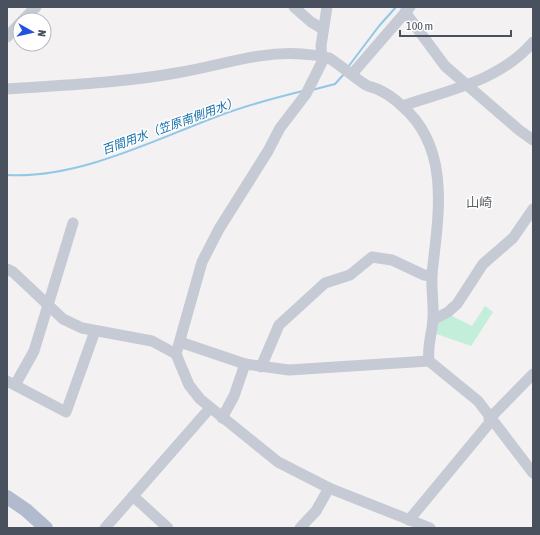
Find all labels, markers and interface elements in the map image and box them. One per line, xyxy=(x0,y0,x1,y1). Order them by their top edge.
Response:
north arrow xyxy=(12,12,52,52)
scale bar xyxy=(400,12,511,38)
text: 100 m xyxy=(406,19,433,33)
text: N xyxy=(36,29,48,37)
water label: 百間用水（笠原南側用水） xyxy=(100,95,240,157)
district label: 山崎 xyxy=(466,195,492,210)

